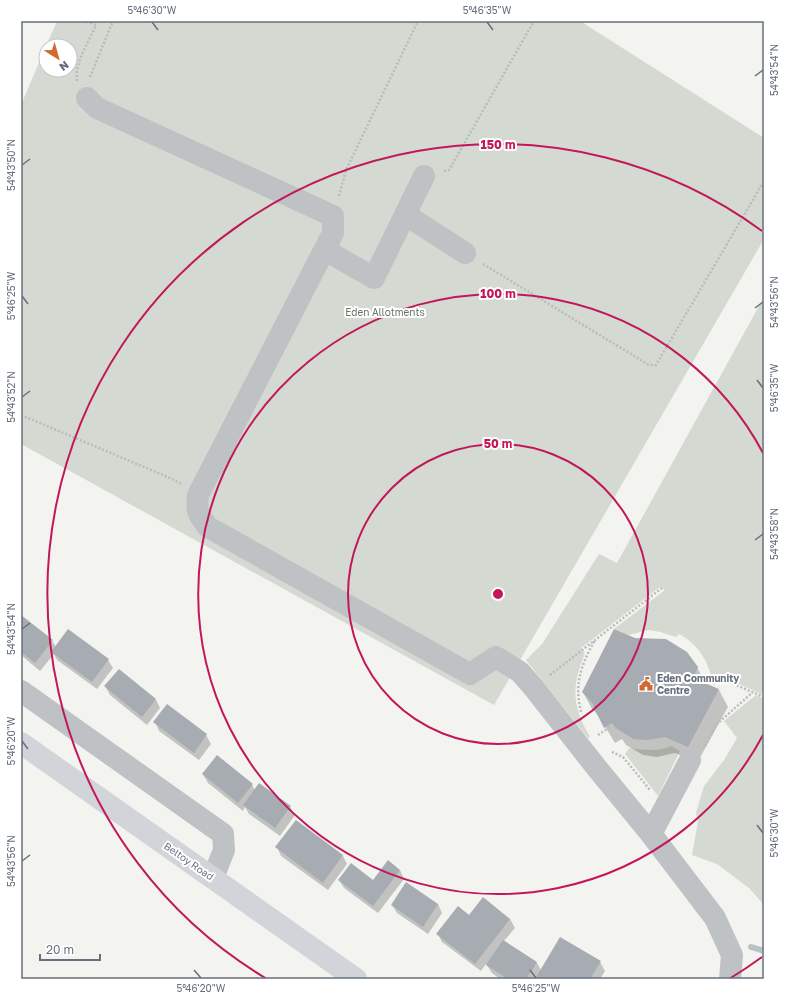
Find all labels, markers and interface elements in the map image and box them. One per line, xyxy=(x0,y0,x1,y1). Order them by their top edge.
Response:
text: 5°46'30"W xyxy=(128,4,177,16)
text: 5°46'35"W xyxy=(463,4,512,16)
north arrow xyxy=(38,38,78,78)
text: 54°43'54"N xyxy=(768,44,780,96)
text: N xyxy=(57,59,72,74)
text: 150 m xyxy=(481,137,515,152)
text: 54°43'50"N xyxy=(5,139,17,191)
text: 5°46'25"W xyxy=(5,271,17,320)
text: 54°43'56"N xyxy=(768,276,780,328)
text: 100 m xyxy=(480,286,516,301)
park label: Eden Allotments xyxy=(345,306,425,318)
text: 5°46'35"W xyxy=(768,363,780,412)
text: 54°43'52"N xyxy=(5,371,17,423)
text: 50 m xyxy=(484,436,512,451)
text: 54°43'58"N xyxy=(768,508,780,560)
centre of rings xyxy=(491,587,505,601)
text: 54°43'54"N xyxy=(5,603,17,655)
place label: Eden Community Centre xyxy=(657,672,739,696)
public building icon: Eden Community Centre xyxy=(638,676,654,692)
text: 5°46'20"W xyxy=(5,716,17,765)
text: 5°46'30"W xyxy=(768,808,780,857)
text: 54°43'56"N xyxy=(5,835,17,887)
street label: Beltoy Road xyxy=(162,839,216,883)
scale bar xyxy=(40,936,100,962)
text: 20 m xyxy=(46,942,74,957)
text: 5°46'20"W xyxy=(177,982,226,994)
text: 5°46'25"W xyxy=(512,982,561,994)

